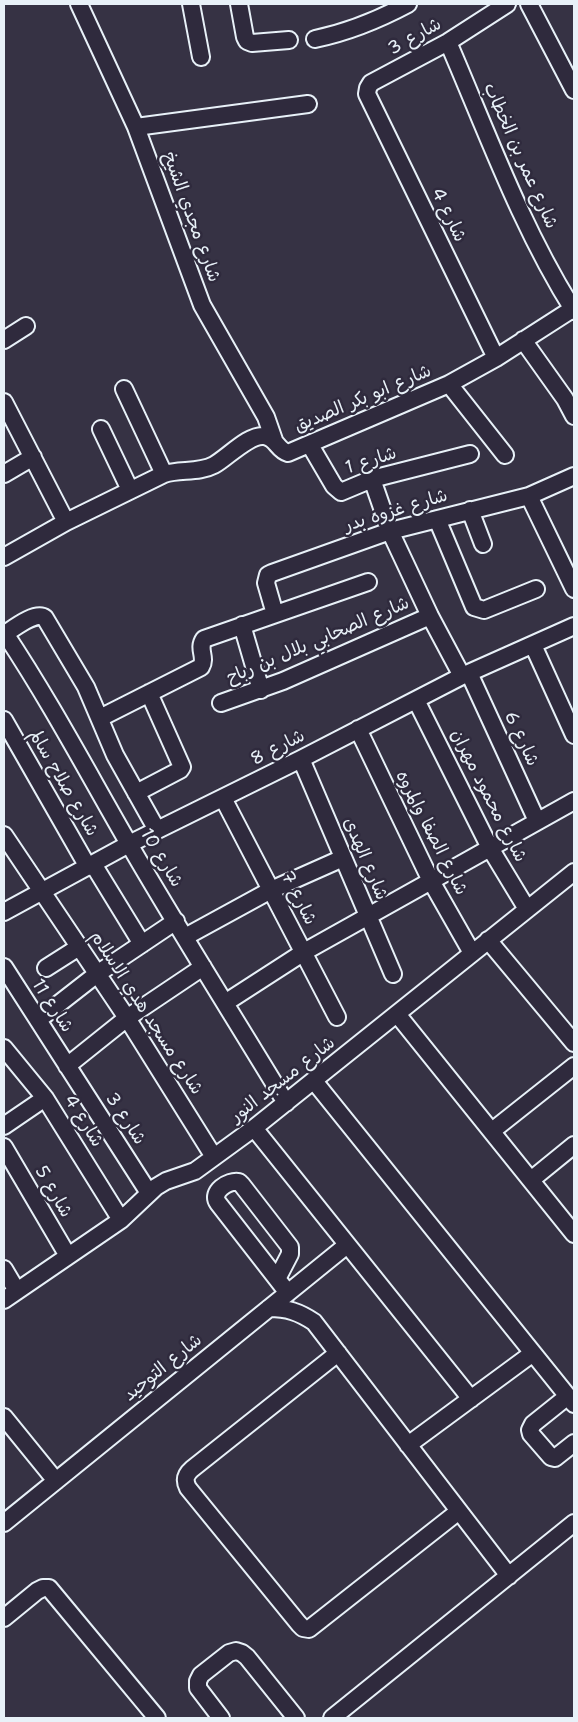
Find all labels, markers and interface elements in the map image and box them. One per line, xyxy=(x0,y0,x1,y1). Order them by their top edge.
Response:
street label: شارع 3 xyxy=(385,14,445,60)
street label: شارع عمر بن الخطاب xyxy=(478,80,562,232)
street label: شارع مجدي الشيخ xyxy=(157,149,225,285)
street label: شارع 4 xyxy=(426,184,470,246)
street label: شارع ابو بكر الصديق xyxy=(291,360,435,438)
street label: شارع 1 xyxy=(343,443,399,479)
street label: شارع غزوه بدر xyxy=(342,485,450,537)
street label: شارع الصحابي بلال بن رباح xyxy=(223,593,413,689)
street label: شارع 6 xyxy=(499,708,543,770)
street label: شارع 8 xyxy=(247,725,309,771)
street label: شارع صلاح سالم xyxy=(24,726,102,840)
street label: شارع محمود مهران xyxy=(445,726,531,866)
street label: شارع الصفا والمروه xyxy=(390,767,472,899)
street label: شارع الهدى xyxy=(338,814,392,904)
street label: شارع 10 xyxy=(135,825,187,891)
street label: شارع 7 xyxy=(275,867,321,929)
street label: شارع مسجد هدي الاسلام xyxy=(85,927,207,1099)
street label: شارع 11 xyxy=(27,975,77,1037)
street label: شارع مسجد النور xyxy=(226,1032,340,1128)
street label: شارع 3 xyxy=(100,1089,150,1149)
street label: شارع 4 xyxy=(59,1091,107,1151)
street label: شارع 5 xyxy=(30,1162,76,1222)
street label: شارع التوحيد xyxy=(119,1330,207,1406)

